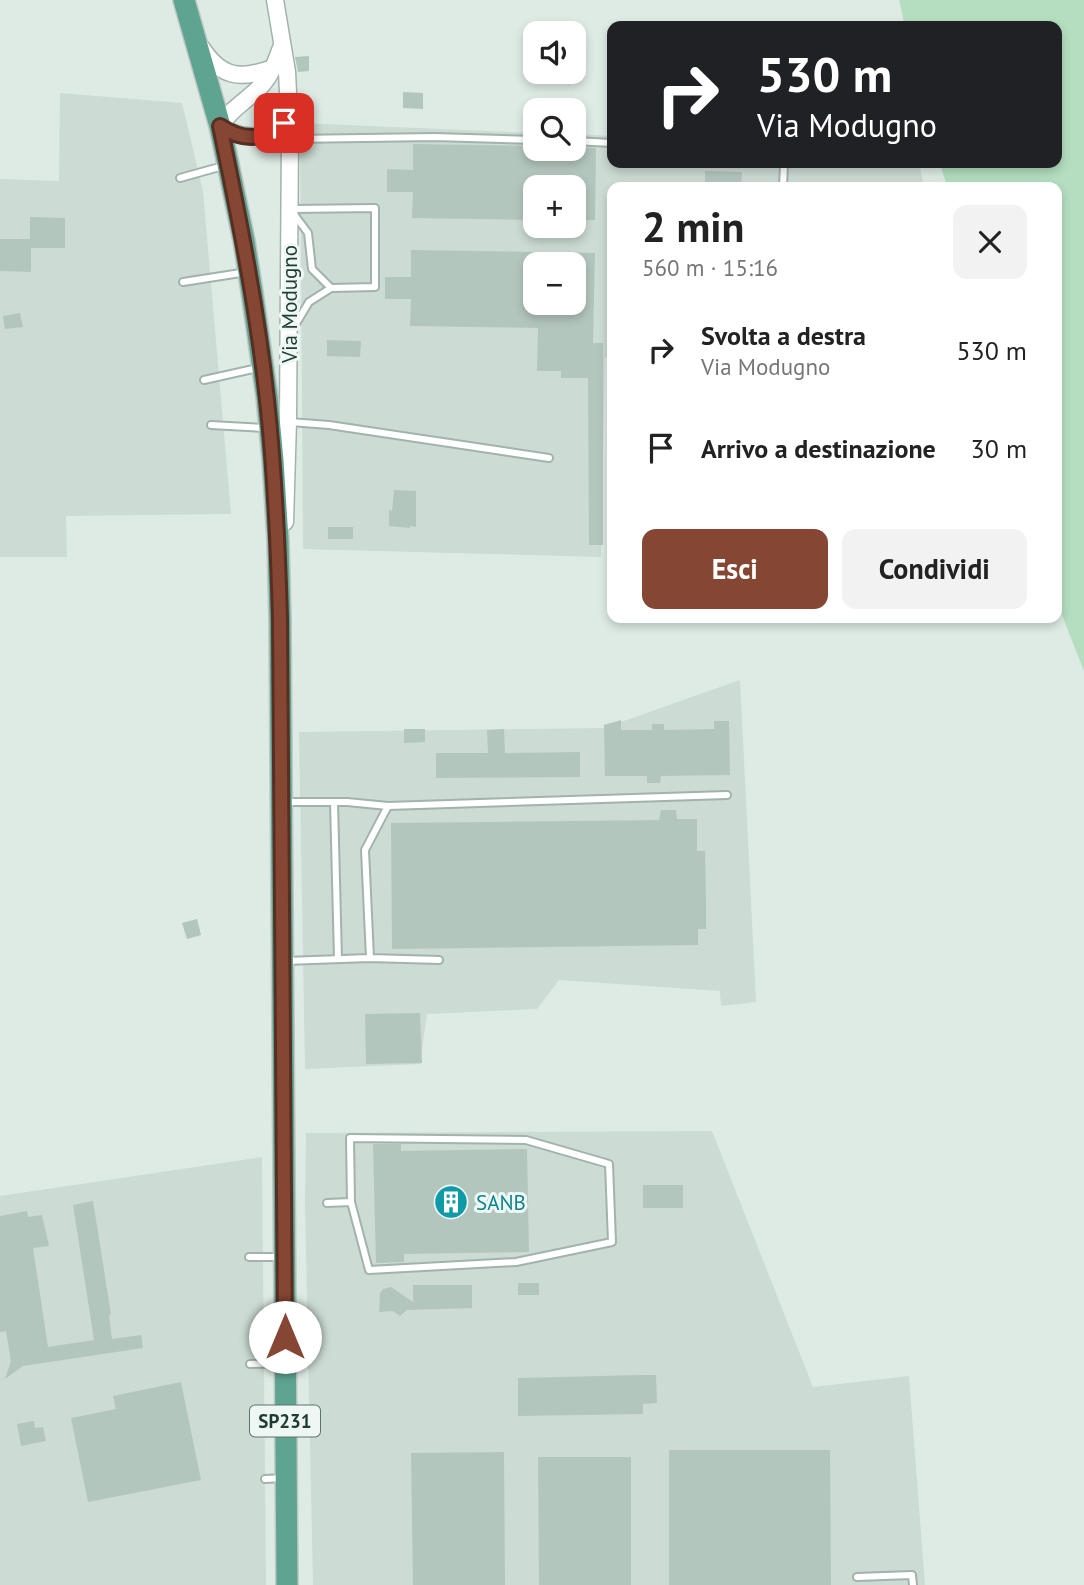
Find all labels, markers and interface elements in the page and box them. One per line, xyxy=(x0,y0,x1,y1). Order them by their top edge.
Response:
map controls xyxy=(523,21,586,315)
button: sound xyxy=(523,21,586,84)
text: 530 m xyxy=(757,42,892,106)
icon: right xyxy=(642,49,733,140)
pin xyxy=(254,93,314,153)
button: search xyxy=(523,98,586,161)
icon: arrive xyxy=(265,104,303,142)
text: Via Modugno xyxy=(757,104,937,146)
button: + xyxy=(523,175,586,238)
text: 2 min xyxy=(642,199,744,254)
button: close xyxy=(953,205,1027,279)
street label: Via Modugno xyxy=(276,245,303,364)
button: − xyxy=(523,252,586,315)
text: 560 m · 15:16 xyxy=(642,253,778,282)
text: Svolta a destra xyxy=(701,319,866,352)
icon: right xyxy=(642,331,680,369)
text: 530 m xyxy=(956,334,1027,367)
text: Via Modugno xyxy=(701,352,830,381)
icon: arrive xyxy=(642,429,680,467)
text: Arrivo a destinazione xyxy=(701,432,936,465)
text: 30 m xyxy=(971,432,1027,465)
button: Esci xyxy=(642,529,828,609)
button: Condividi xyxy=(842,529,1027,609)
building icon: SANB xyxy=(432,1183,470,1221)
place label: SANB xyxy=(476,1189,526,1216)
position arrow xyxy=(248,1300,322,1374)
road number: SP231 xyxy=(250,1406,320,1436)

